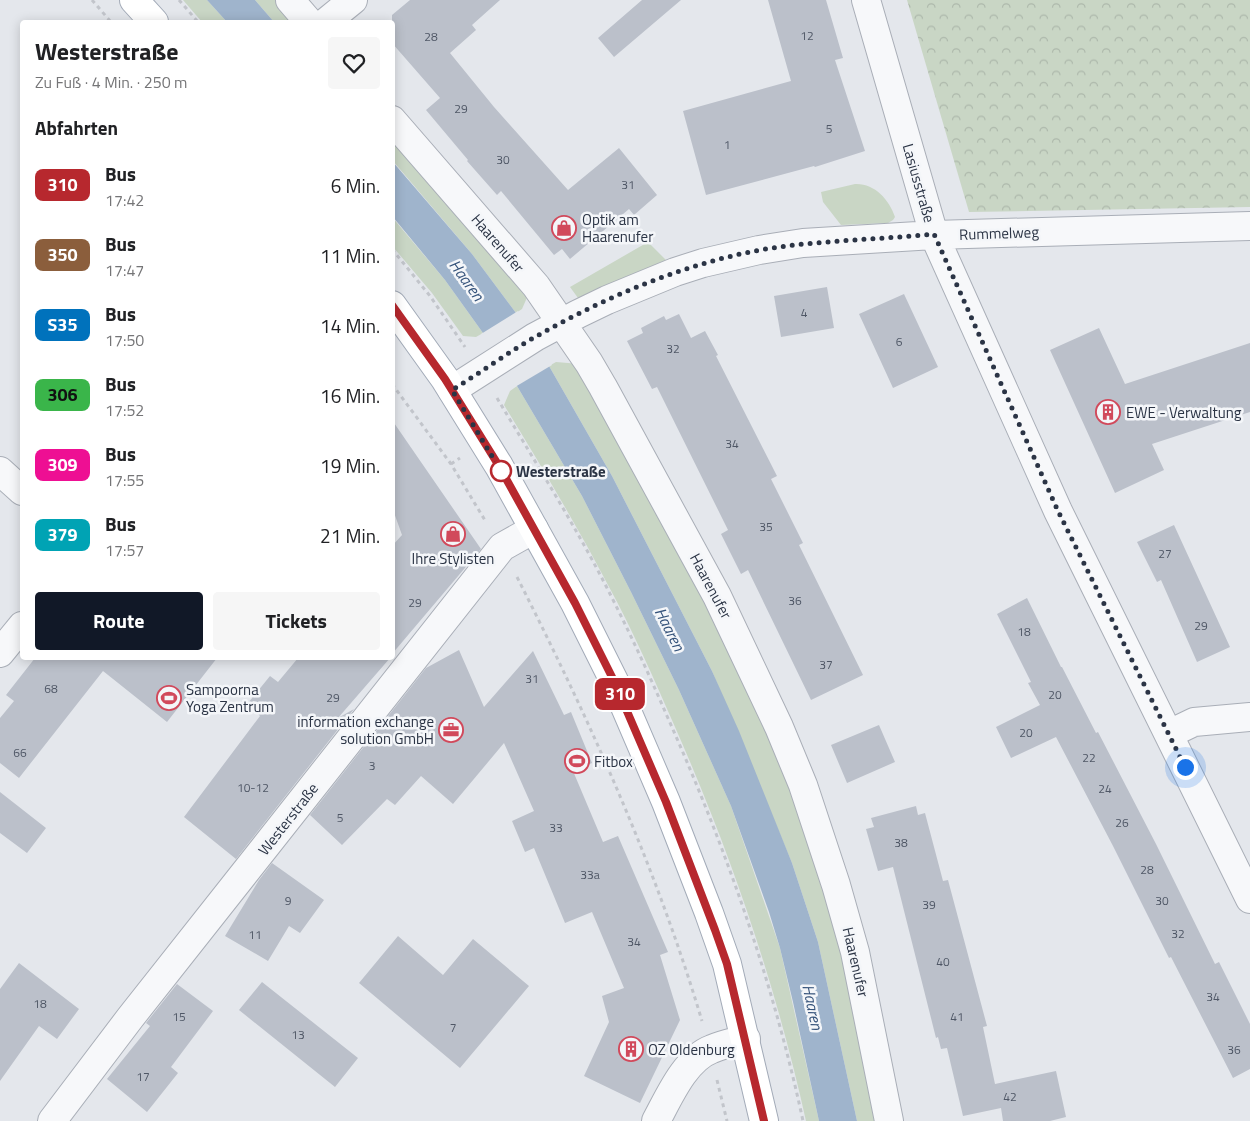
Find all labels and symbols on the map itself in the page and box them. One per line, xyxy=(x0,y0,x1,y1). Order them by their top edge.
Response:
house number: 12 xyxy=(800,26,814,45)
house number: 28 xyxy=(424,27,438,46)
house number: 29 xyxy=(454,99,468,118)
house number: 5 xyxy=(826,119,833,138)
house number: 1 xyxy=(724,135,730,154)
street label: Lasiusstraße xyxy=(897,141,941,225)
house number: 30 xyxy=(496,150,510,169)
house number: 31 xyxy=(621,175,635,194)
place label: Optik am Haarenufer xyxy=(582,208,653,248)
street label: Haarenufer xyxy=(466,209,530,277)
shop icon: Optik am Haarenufer xyxy=(551,215,577,241)
street label: Rummelweg xyxy=(959,220,1040,246)
water label: Haaren xyxy=(444,254,491,307)
house number: 4 xyxy=(801,303,808,322)
house number: 6 xyxy=(896,332,903,351)
house number: 32 xyxy=(666,339,680,358)
building icon: EWE - Verwaltung xyxy=(1095,399,1121,425)
place label: EWE - Verwaltung xyxy=(1126,401,1242,424)
house number: 34 xyxy=(725,434,739,453)
marker: Westerstraße xyxy=(490,460,512,482)
place label: Westerstraße xyxy=(516,460,606,483)
house number: 35 xyxy=(759,517,773,536)
shop icon: Ihre Stylisten xyxy=(440,521,466,547)
house number: 27 xyxy=(1158,544,1172,563)
place label: Ihre Stylisten xyxy=(412,547,494,570)
street label: Haarenufer xyxy=(684,549,738,623)
house number: 36 xyxy=(788,591,802,610)
house number: 29 xyxy=(408,593,422,612)
water label: Haaren xyxy=(649,603,692,656)
house number: 29 xyxy=(1194,616,1208,635)
house number: 18 xyxy=(1017,622,1031,641)
house number: 37 xyxy=(819,655,833,674)
house number: 31 xyxy=(525,669,539,688)
place label: Sampoorna Yoga Zentrum xyxy=(186,678,274,718)
line badge: 310 xyxy=(591,678,649,710)
house number: 68 xyxy=(44,679,58,698)
sports icon: Sampoorna Yoga Zentrum xyxy=(156,685,182,711)
house number: 20 xyxy=(1048,685,1062,704)
house number: 29 xyxy=(326,688,340,707)
place label: information exchange solution GmbH xyxy=(297,710,434,750)
office icon: information exchange solution GmbH xyxy=(438,717,464,743)
house number: 20 xyxy=(1019,723,1033,742)
house number: 66 xyxy=(13,743,27,762)
sports icon: Fitbox xyxy=(564,748,590,774)
house number: 22 xyxy=(1082,748,1096,767)
place label: Fitbox xyxy=(594,750,633,773)
your location xyxy=(1173,755,1198,780)
house number: 3 xyxy=(369,756,375,775)
house number: 10-12 xyxy=(237,778,269,797)
street label: Westerstraße xyxy=(252,778,324,860)
house number: 24 xyxy=(1098,779,1112,798)
house number: 5 xyxy=(337,808,344,827)
house number: 26 xyxy=(1115,813,1129,832)
house number: 33 xyxy=(549,818,563,837)
house number: 38 xyxy=(894,833,908,852)
house number: 28 xyxy=(1140,860,1154,879)
house number: 33a xyxy=(580,865,600,884)
house number: 9 xyxy=(285,891,292,910)
house number: 30 xyxy=(1155,891,1169,910)
house number: 39 xyxy=(922,895,936,914)
house number: 32 xyxy=(1171,924,1185,943)
house number: 11 xyxy=(248,925,262,944)
street label: Haarenufer xyxy=(837,925,875,999)
house number: 34 xyxy=(627,932,641,951)
house number: 40 xyxy=(936,952,950,971)
water label: Haaren xyxy=(796,982,830,1033)
house number: 34 xyxy=(1206,987,1220,1006)
house number: 18 xyxy=(33,994,47,1013)
house number: 15 xyxy=(172,1007,186,1026)
house number: 41 xyxy=(950,1007,964,1026)
house number: 7 xyxy=(450,1018,456,1037)
house number: 13 xyxy=(291,1025,305,1044)
building icon: OZ Oldenburg xyxy=(618,1036,644,1062)
place label: OZ Oldenburg xyxy=(648,1038,735,1061)
house number: 36 xyxy=(1227,1040,1241,1059)
house number: 17 xyxy=(136,1067,150,1086)
house number: 42 xyxy=(1003,1087,1017,1106)

